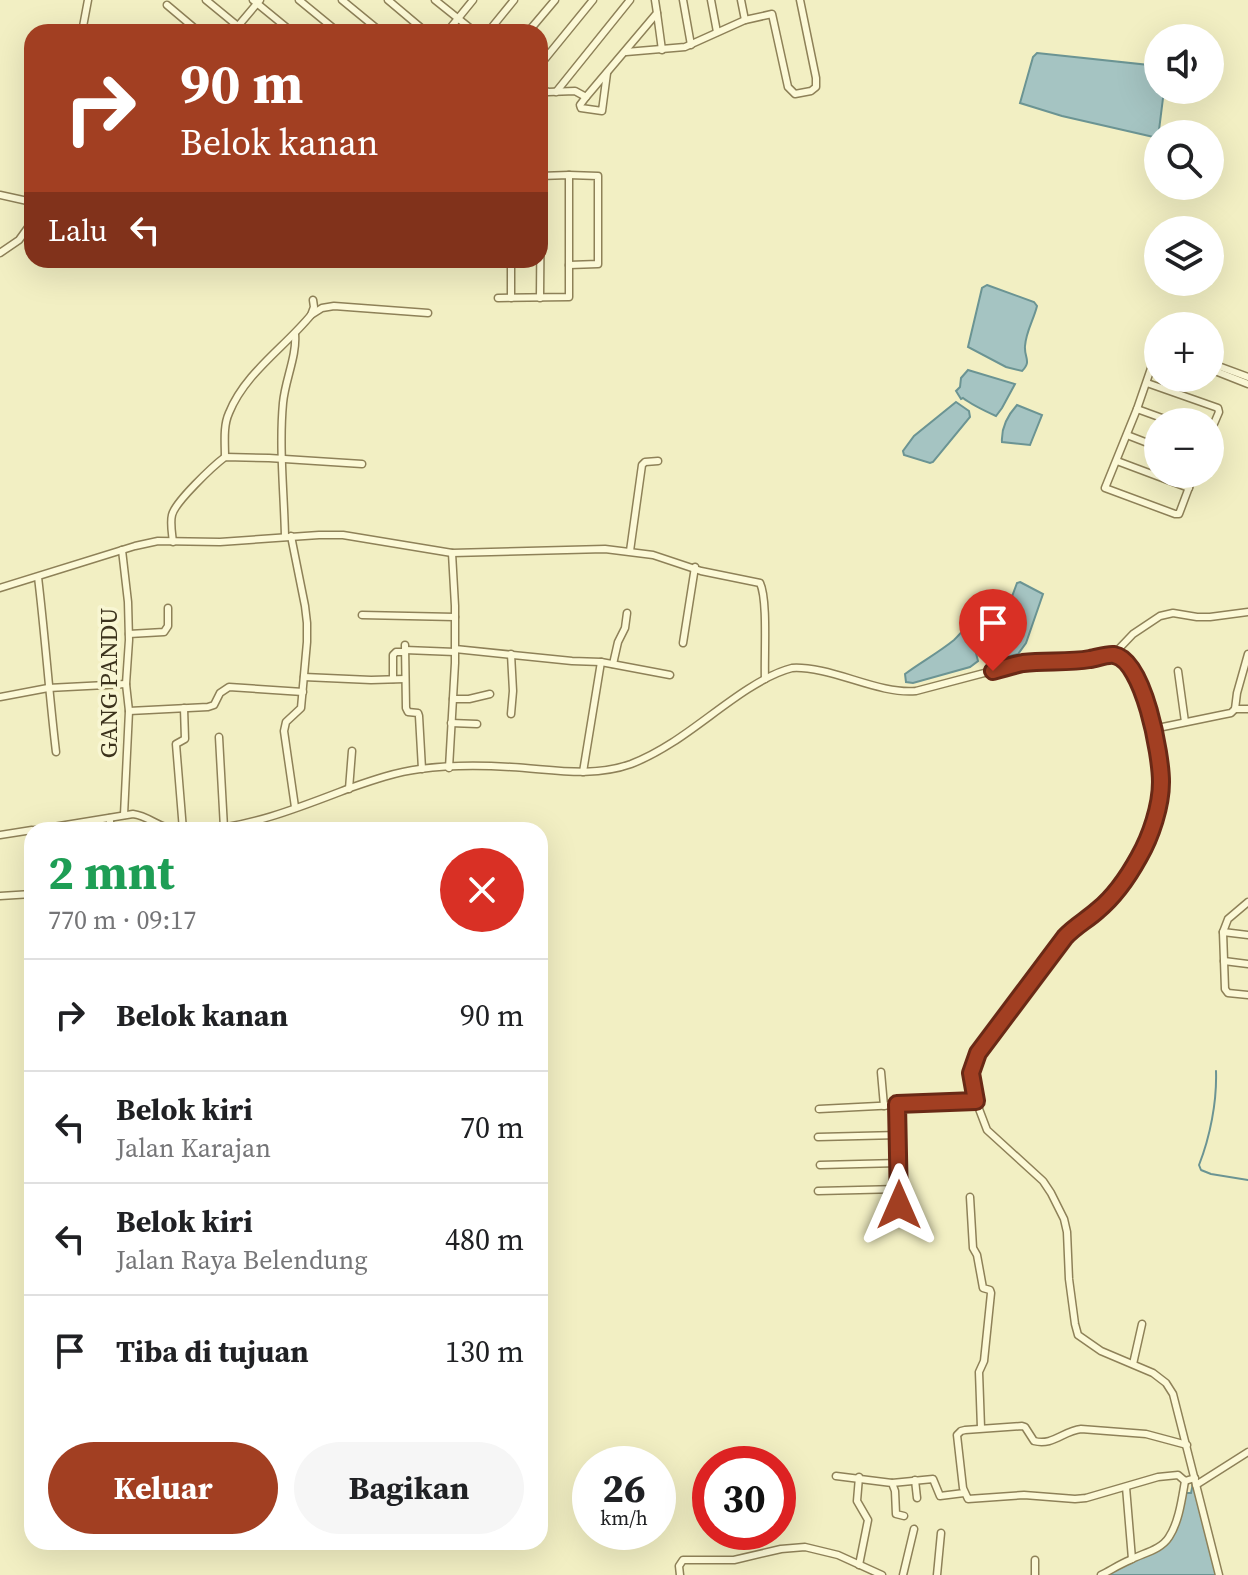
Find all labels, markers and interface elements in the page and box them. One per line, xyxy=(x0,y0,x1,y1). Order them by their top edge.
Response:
map controls xyxy=(1144,24,1224,488)
button: sound xyxy=(1144,24,1224,104)
text: 90 m xyxy=(180,45,303,122)
icon: right xyxy=(48,56,152,160)
text: Belok kanan xyxy=(180,118,378,167)
button: search xyxy=(1144,120,1224,200)
icon: left xyxy=(123,208,167,252)
text: Lalu xyxy=(48,210,107,251)
button: layers xyxy=(1144,216,1224,296)
button: + xyxy=(1144,312,1224,392)
button: − xyxy=(1144,408,1224,488)
pin xyxy=(959,589,1027,671)
icon: arrive xyxy=(971,601,1015,645)
street label: GANG PANDU xyxy=(92,608,125,758)
text: 2 mnt xyxy=(48,839,174,905)
button: close xyxy=(440,848,524,932)
text: 770 m · 09:17 xyxy=(48,902,196,938)
icon: right xyxy=(48,993,92,1037)
text: Belok kanan xyxy=(116,995,288,1036)
text: 90 m xyxy=(460,995,524,1036)
text: Belok kiri xyxy=(116,1089,253,1130)
icon: left xyxy=(48,1105,92,1149)
text: 70 m xyxy=(460,1107,524,1148)
text: Jalan Karajan xyxy=(116,1130,271,1166)
position arrow xyxy=(857,1163,941,1247)
text: Belok kiri xyxy=(116,1201,253,1242)
icon: left xyxy=(48,1217,92,1261)
text: 480 m xyxy=(445,1219,524,1260)
text: Jalan Raya Belendung xyxy=(116,1242,368,1278)
icon: arrive xyxy=(48,1329,92,1373)
text: Tiba di tujuan xyxy=(116,1331,309,1372)
text: 130 m xyxy=(445,1331,524,1372)
button: Keluar xyxy=(48,1442,278,1534)
button: Bagikan xyxy=(294,1442,524,1534)
speed limit sign: 30 xyxy=(692,1446,796,1550)
text: 26 xyxy=(602,1461,646,1515)
text: km/h xyxy=(600,1504,648,1532)

